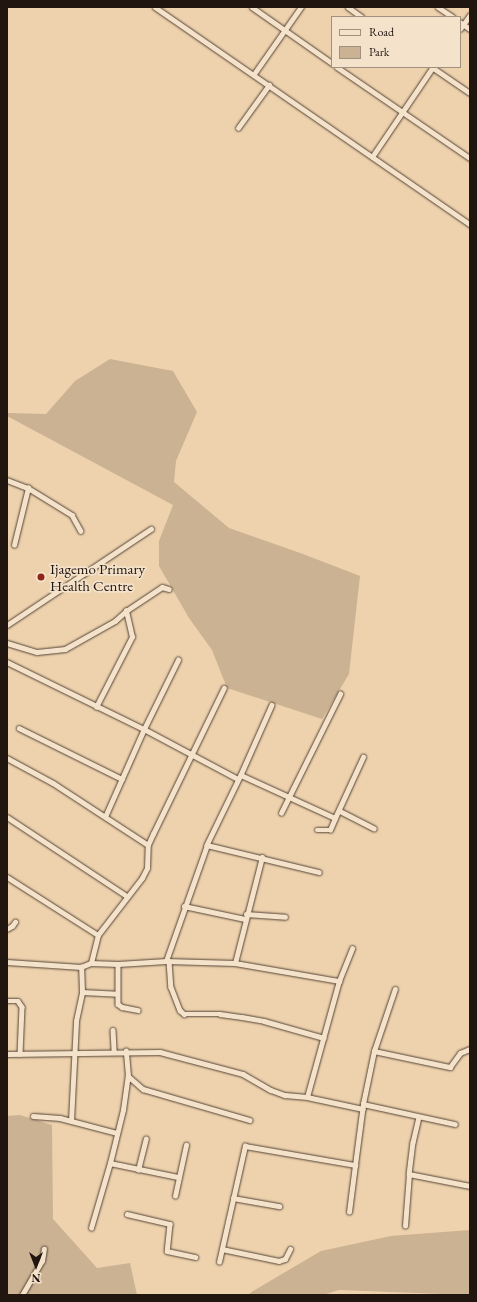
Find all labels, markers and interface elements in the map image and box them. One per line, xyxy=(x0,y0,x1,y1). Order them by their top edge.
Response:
legend xyxy=(331,16,461,68)
text: Road xyxy=(369,24,394,40)
text: Park xyxy=(369,44,389,60)
place label: Ijagemo Primary Health Centre xyxy=(50,559,145,594)
marker: Ijagemo Primary Health Centre xyxy=(35,571,47,583)
north arrow xyxy=(16,1246,56,1286)
text: N xyxy=(32,1271,40,1285)

